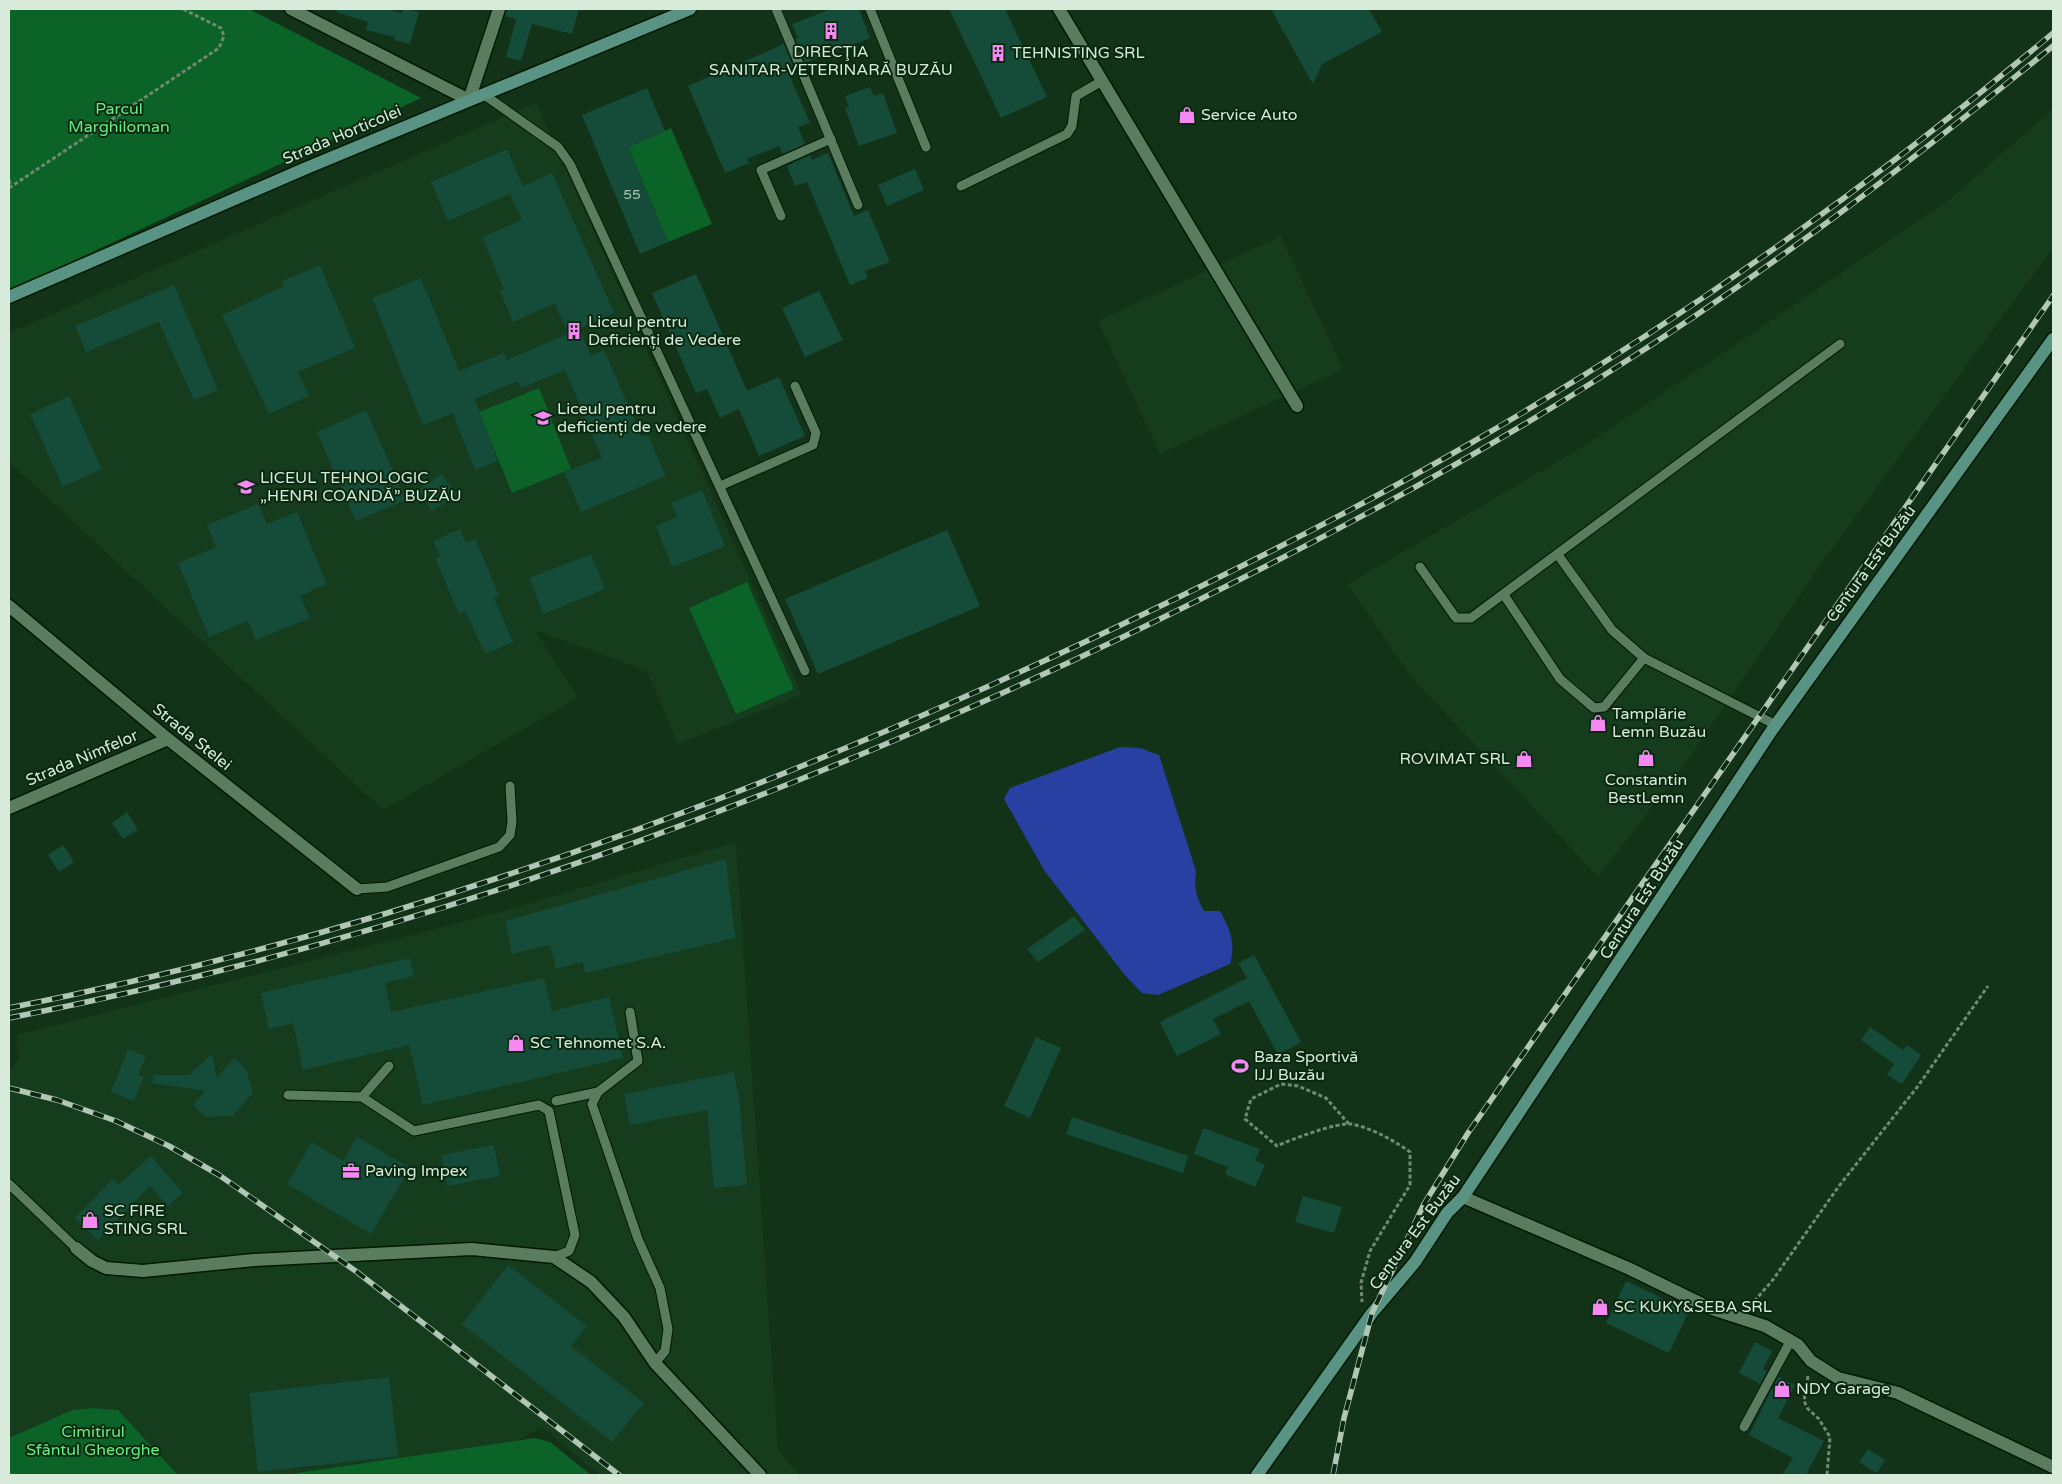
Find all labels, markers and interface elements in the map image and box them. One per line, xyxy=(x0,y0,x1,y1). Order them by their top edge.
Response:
building icon: DIRECŢIA SANITAR-VETERINARĂ BUZĂU xyxy=(821,21,841,41)
place label: DIRECŢIA SANITAR-VETERINARĂ BUZĂU xyxy=(709,42,953,80)
building icon: TEHNISTING SRL xyxy=(988,43,1008,63)
place label: TEHNISTING SRL xyxy=(1012,43,1145,63)
park label: Parcul Marghiloman xyxy=(68,99,170,137)
street label: Strada Horticolei xyxy=(280,101,404,169)
shop icon: Service Auto xyxy=(1177,105,1197,125)
place label: Service Auto xyxy=(1201,105,1297,125)
house number: 55 xyxy=(623,186,641,203)
place label: Liceul pentru Deficienți de Vedere xyxy=(588,312,741,350)
building icon: Liceul pentru Deficienți de Vedere xyxy=(564,321,584,341)
place label: Liceul pentru deficienți de vedere xyxy=(557,399,707,437)
school or university icon: Liceul pentru deficienți de vedere xyxy=(533,408,553,428)
place label: LICEUL TEHNOLOGIC „HENRI COANDĂ” BUZĂU xyxy=(260,468,462,506)
school or university icon: LICEUL TEHNOLOGIC „HENRI COANDĂ” BUZĂU xyxy=(236,477,256,497)
street label: Centura Est Buzău xyxy=(1822,502,1920,626)
street label: Strada Stelei xyxy=(149,699,235,775)
place label: Tamplărie Lemn Buzău xyxy=(1612,704,1706,742)
shop icon: Tamplărie Lemn Buzău xyxy=(1588,713,1608,733)
street label: Strada Nimfelor xyxy=(23,725,142,791)
shop icon: Constantin BestLemn xyxy=(1636,748,1656,768)
place label: ROVIMAT SRL xyxy=(1399,749,1510,769)
shop icon: ROVIMAT SRL xyxy=(1514,749,1534,769)
place label: Constantin BestLemn xyxy=(1605,770,1687,808)
street label: Centura Est Buzău xyxy=(1595,835,1689,963)
shop icon: SC Tehnomet S.A. xyxy=(506,1033,526,1053)
place label: SC Tehnomet S.A. xyxy=(530,1033,666,1053)
place label: Baza Sportivă IJJ Buzău xyxy=(1254,1047,1358,1085)
sports icon: Baza Sportivă IJJ Buzău xyxy=(1230,1056,1250,1076)
office icon: Paving Impex xyxy=(341,1161,361,1181)
place label: Paving Impex xyxy=(365,1161,467,1181)
street label: Centura Est Buzău xyxy=(1365,1170,1465,1294)
place label: SC FIRE STING SRL xyxy=(104,1201,187,1239)
shop icon: SC FIRE STING SRL xyxy=(80,1210,100,1230)
shop icon: SC KUKY&SEBA SRL xyxy=(1590,1297,1610,1317)
place label: SC KUKY&SEBA SRL xyxy=(1614,1297,1772,1317)
shop icon: NDY Garage xyxy=(1772,1379,1792,1399)
place label: NDY Garage xyxy=(1796,1379,1890,1399)
park label: Cimitirul Sfântul Gheorghe xyxy=(26,1422,160,1460)

